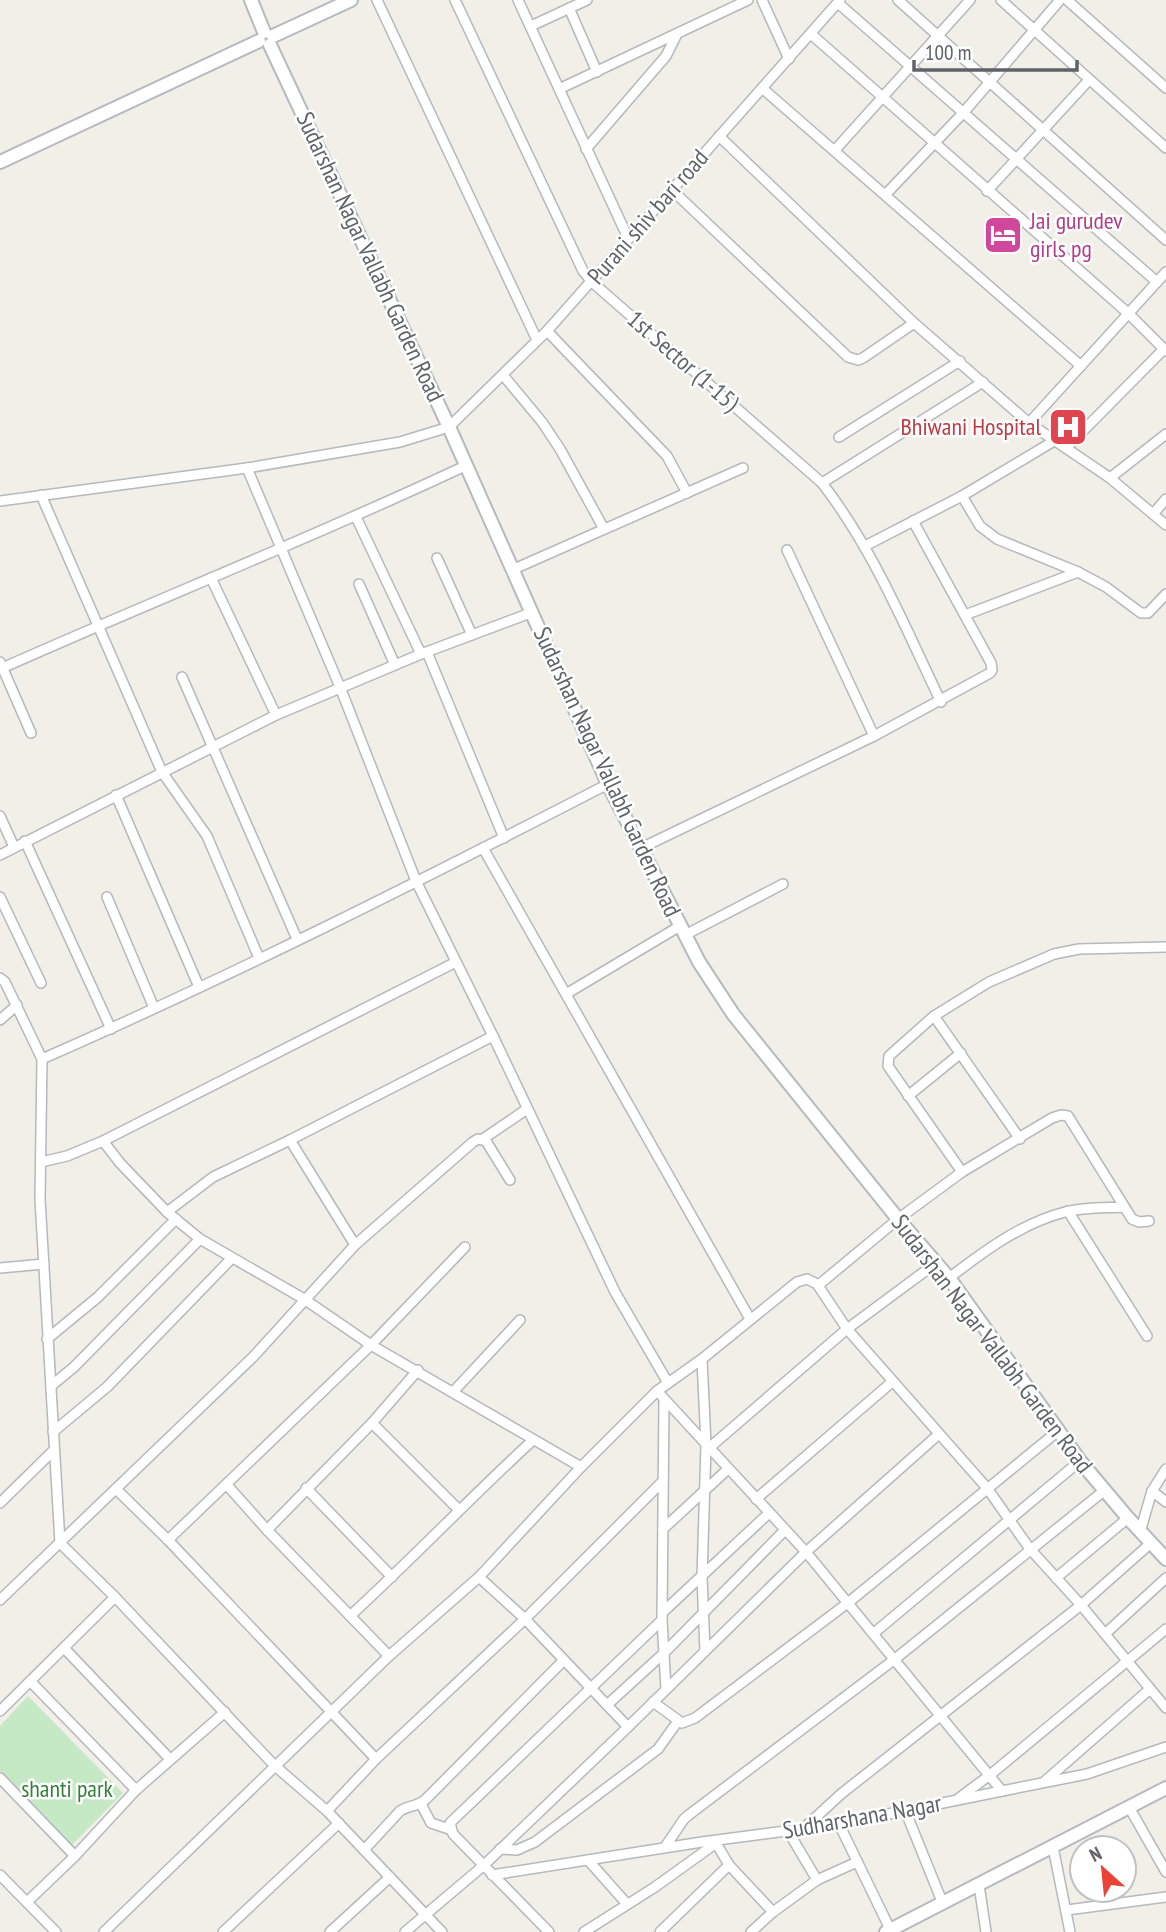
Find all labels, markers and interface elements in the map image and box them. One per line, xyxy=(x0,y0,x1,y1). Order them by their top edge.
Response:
scale bar xyxy=(914,28,1077,72)
text: 100 m xyxy=(925,39,971,66)
street label: Sudarshan Nagar Vallabh Garden Road xyxy=(290,107,451,407)
street label: Purani shiv bari road xyxy=(580,143,715,291)
place label: Jai gurudev girls pg xyxy=(1029,205,1123,264)
hotel icon: Jai gurudev girls pg xyxy=(982,214,1024,256)
street label: 1st Sector (1-15) xyxy=(621,304,746,418)
hospital icon: Bhiwani Hospital xyxy=(1047,406,1089,448)
place label: Bhiwani Hospital xyxy=(901,411,1041,442)
street label: Sudarshan Nagar Vallabh Garden Road xyxy=(527,622,688,922)
street label: Sudarshan Nagar Vallabh Garden Road xyxy=(885,1208,1100,1479)
park label: shanti park xyxy=(21,1773,113,1804)
street label: Sudharshana Nagar xyxy=(780,1787,944,1846)
north arrow xyxy=(1068,1834,1138,1904)
text: N xyxy=(1085,1841,1105,1867)

